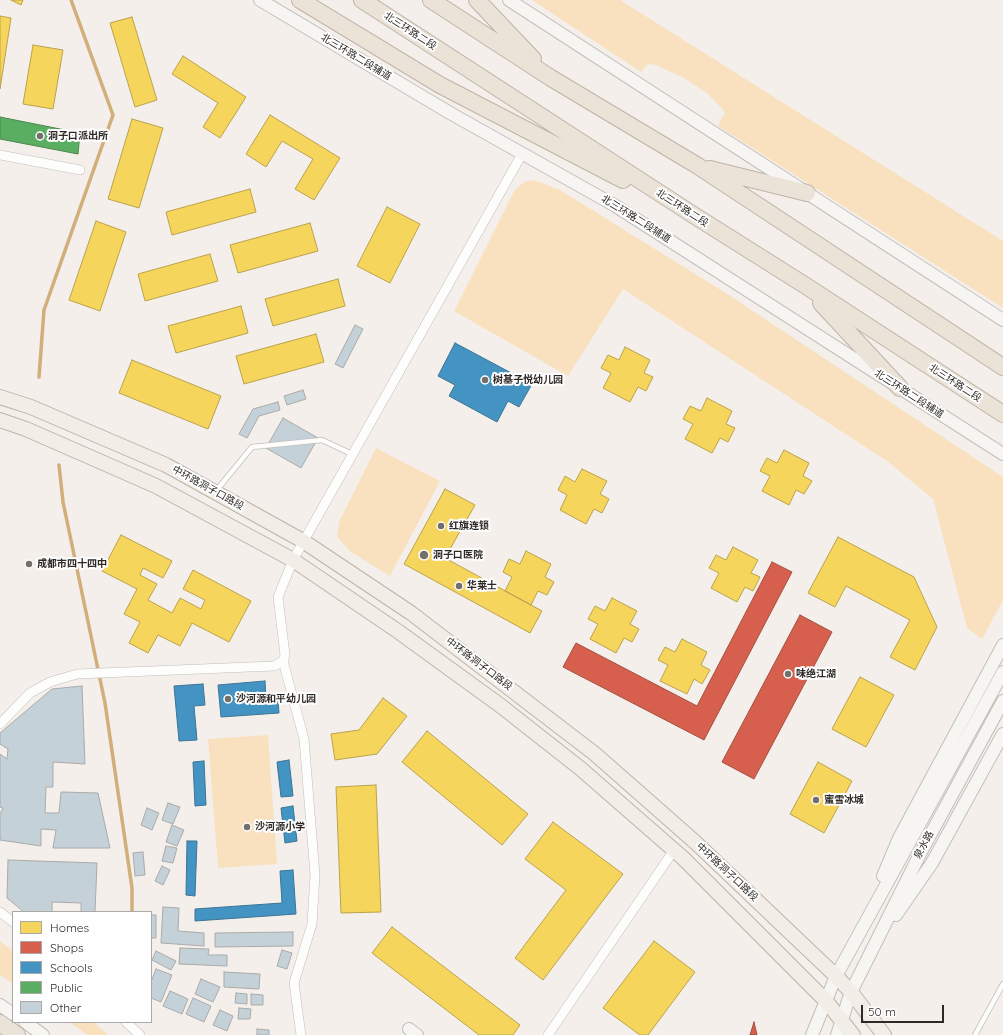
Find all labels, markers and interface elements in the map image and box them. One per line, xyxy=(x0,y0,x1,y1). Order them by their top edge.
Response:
street label: 北三环路二段 xyxy=(382,10,438,52)
street label: 北三环路二段辅道 xyxy=(319,31,393,83)
place label: 洞子口派出所 xyxy=(48,130,108,142)
marker: 洞子口派出所 xyxy=(35,131,45,141)
street label: 北三环路二段 xyxy=(654,187,710,229)
street label: 北三环路二段辅道 xyxy=(599,193,673,245)
street label: 北三环路二段 xyxy=(927,362,983,404)
street label: 北三环路二段辅道 xyxy=(872,367,946,421)
place label: 树基子悦幼儿园 xyxy=(493,374,563,386)
marker: 树基子悦幼儿园 xyxy=(480,375,490,385)
street label: 中环路洞子口路段 xyxy=(170,463,246,513)
place label: 红旗连锁 xyxy=(449,520,489,532)
marker: 红旗连锁 xyxy=(436,521,446,531)
marker: 洞子口医院 xyxy=(418,549,430,561)
place label: 洞子口医院 xyxy=(433,549,483,561)
place label: 成都市四十四中 xyxy=(37,558,107,570)
marker: 成都市四十四中 xyxy=(24,559,34,569)
place label: 华莱士 xyxy=(467,580,497,592)
marker: 华莱士 xyxy=(454,581,464,591)
street label: 中环路洞子口路段 xyxy=(443,635,515,693)
place label: 味绝江湖 xyxy=(796,668,836,680)
marker: 味绝江湖 xyxy=(783,669,793,679)
place label: 沙河源和平幼儿园 xyxy=(236,693,316,705)
marker: 沙河源和平幼儿园 xyxy=(223,694,233,704)
place label: 蜜雪冰城 xyxy=(824,794,864,806)
marker: 蜜雪冰城 xyxy=(811,795,821,805)
place label: 沙河源小学 xyxy=(255,821,305,833)
marker: 沙河源小学 xyxy=(242,822,252,832)
street label: 泉水路 xyxy=(912,829,936,861)
street label: 中环路洞子口路段 xyxy=(694,840,760,904)
legend xyxy=(12,911,152,1023)
text: Homes xyxy=(50,920,89,935)
text: Shops xyxy=(50,940,84,955)
text: Schools xyxy=(50,960,93,975)
text: Public xyxy=(50,980,83,995)
scale bar xyxy=(863,997,946,1023)
text: Other xyxy=(50,1000,81,1015)
text: 50 m xyxy=(868,1004,896,1019)

